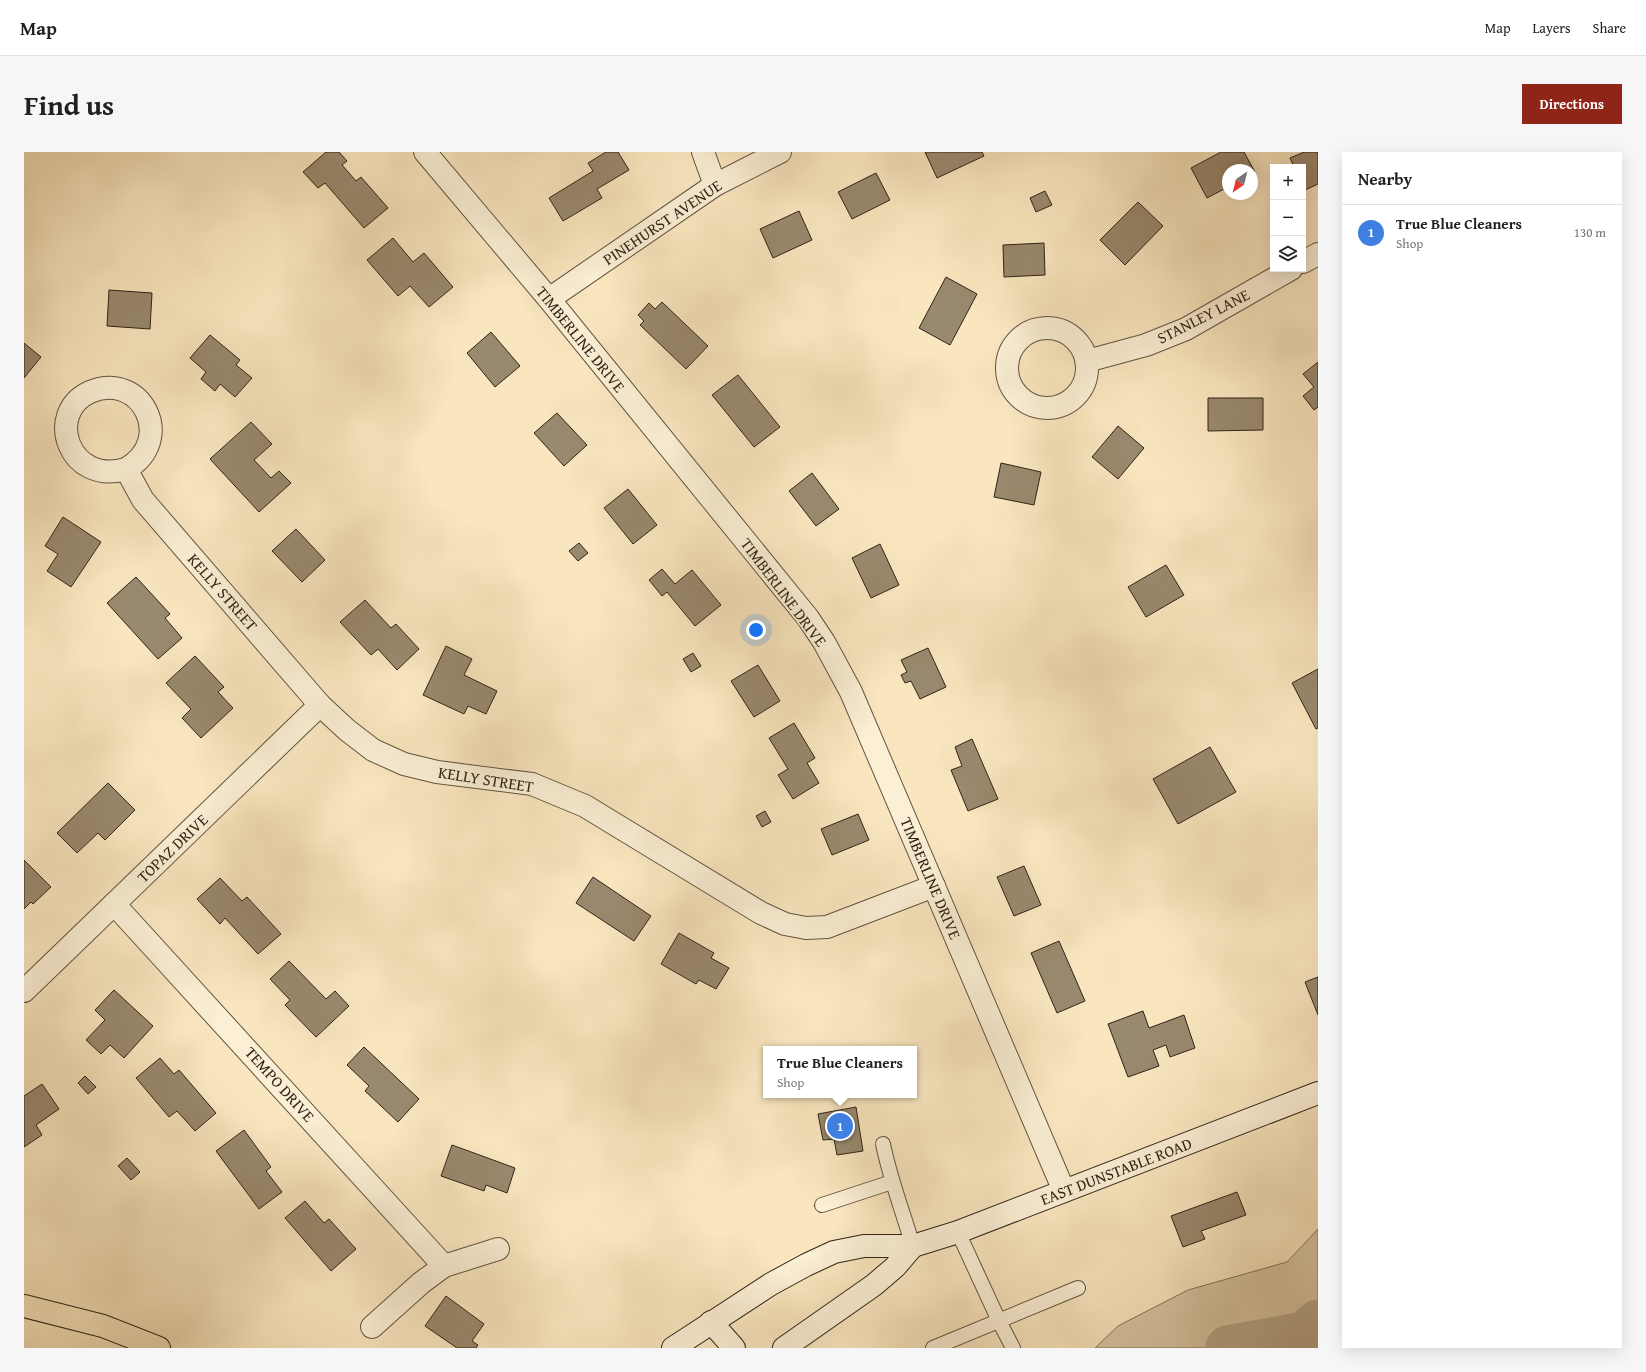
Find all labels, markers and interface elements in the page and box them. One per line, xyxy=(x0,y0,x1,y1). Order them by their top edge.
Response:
text: Map xyxy=(20,14,57,42)
text: Map xyxy=(1485,18,1511,38)
text: Layers xyxy=(1533,18,1571,38)
text: Share xyxy=(1593,18,1626,38)
text: Find us xyxy=(24,84,114,125)
button: Directions xyxy=(1522,84,1622,124)
north arrow xyxy=(1222,164,1258,200)
map controls xyxy=(1270,164,1306,272)
button: + xyxy=(1270,164,1306,200)
text: Nearby xyxy=(1358,166,1412,191)
street label: PINEHURST AVENUE xyxy=(598,173,726,271)
button: − xyxy=(1270,200,1306,236)
text: True Blue Cleaners xyxy=(1396,213,1522,234)
text: 1 xyxy=(1368,223,1374,242)
text: 130 m xyxy=(1574,223,1606,242)
text: Shop xyxy=(1396,234,1423,253)
button: layers xyxy=(1270,236,1306,272)
street label: TIMBERLINE DRIVE xyxy=(531,281,631,397)
street label: STANLEY LANE xyxy=(1153,282,1253,350)
street label: TIMBERLINE DRIVE xyxy=(735,533,833,651)
street label: KELLY STREET xyxy=(182,548,264,636)
your location xyxy=(746,620,766,640)
street label: KELLY STREET xyxy=(437,760,535,798)
street label: TOPAZ DRIVE xyxy=(131,808,213,888)
street label: TIMBERLINE DRIVE xyxy=(894,813,968,943)
street label: TEMPO DRIVE xyxy=(239,1041,321,1127)
popup xyxy=(763,1046,917,1098)
text: True Blue Cleaners xyxy=(777,1052,903,1073)
text: Shop xyxy=(777,1073,804,1092)
pin: 1 xyxy=(827,1111,853,1141)
street label: EAST DUNSTABLE ROAD xyxy=(1037,1131,1196,1211)

